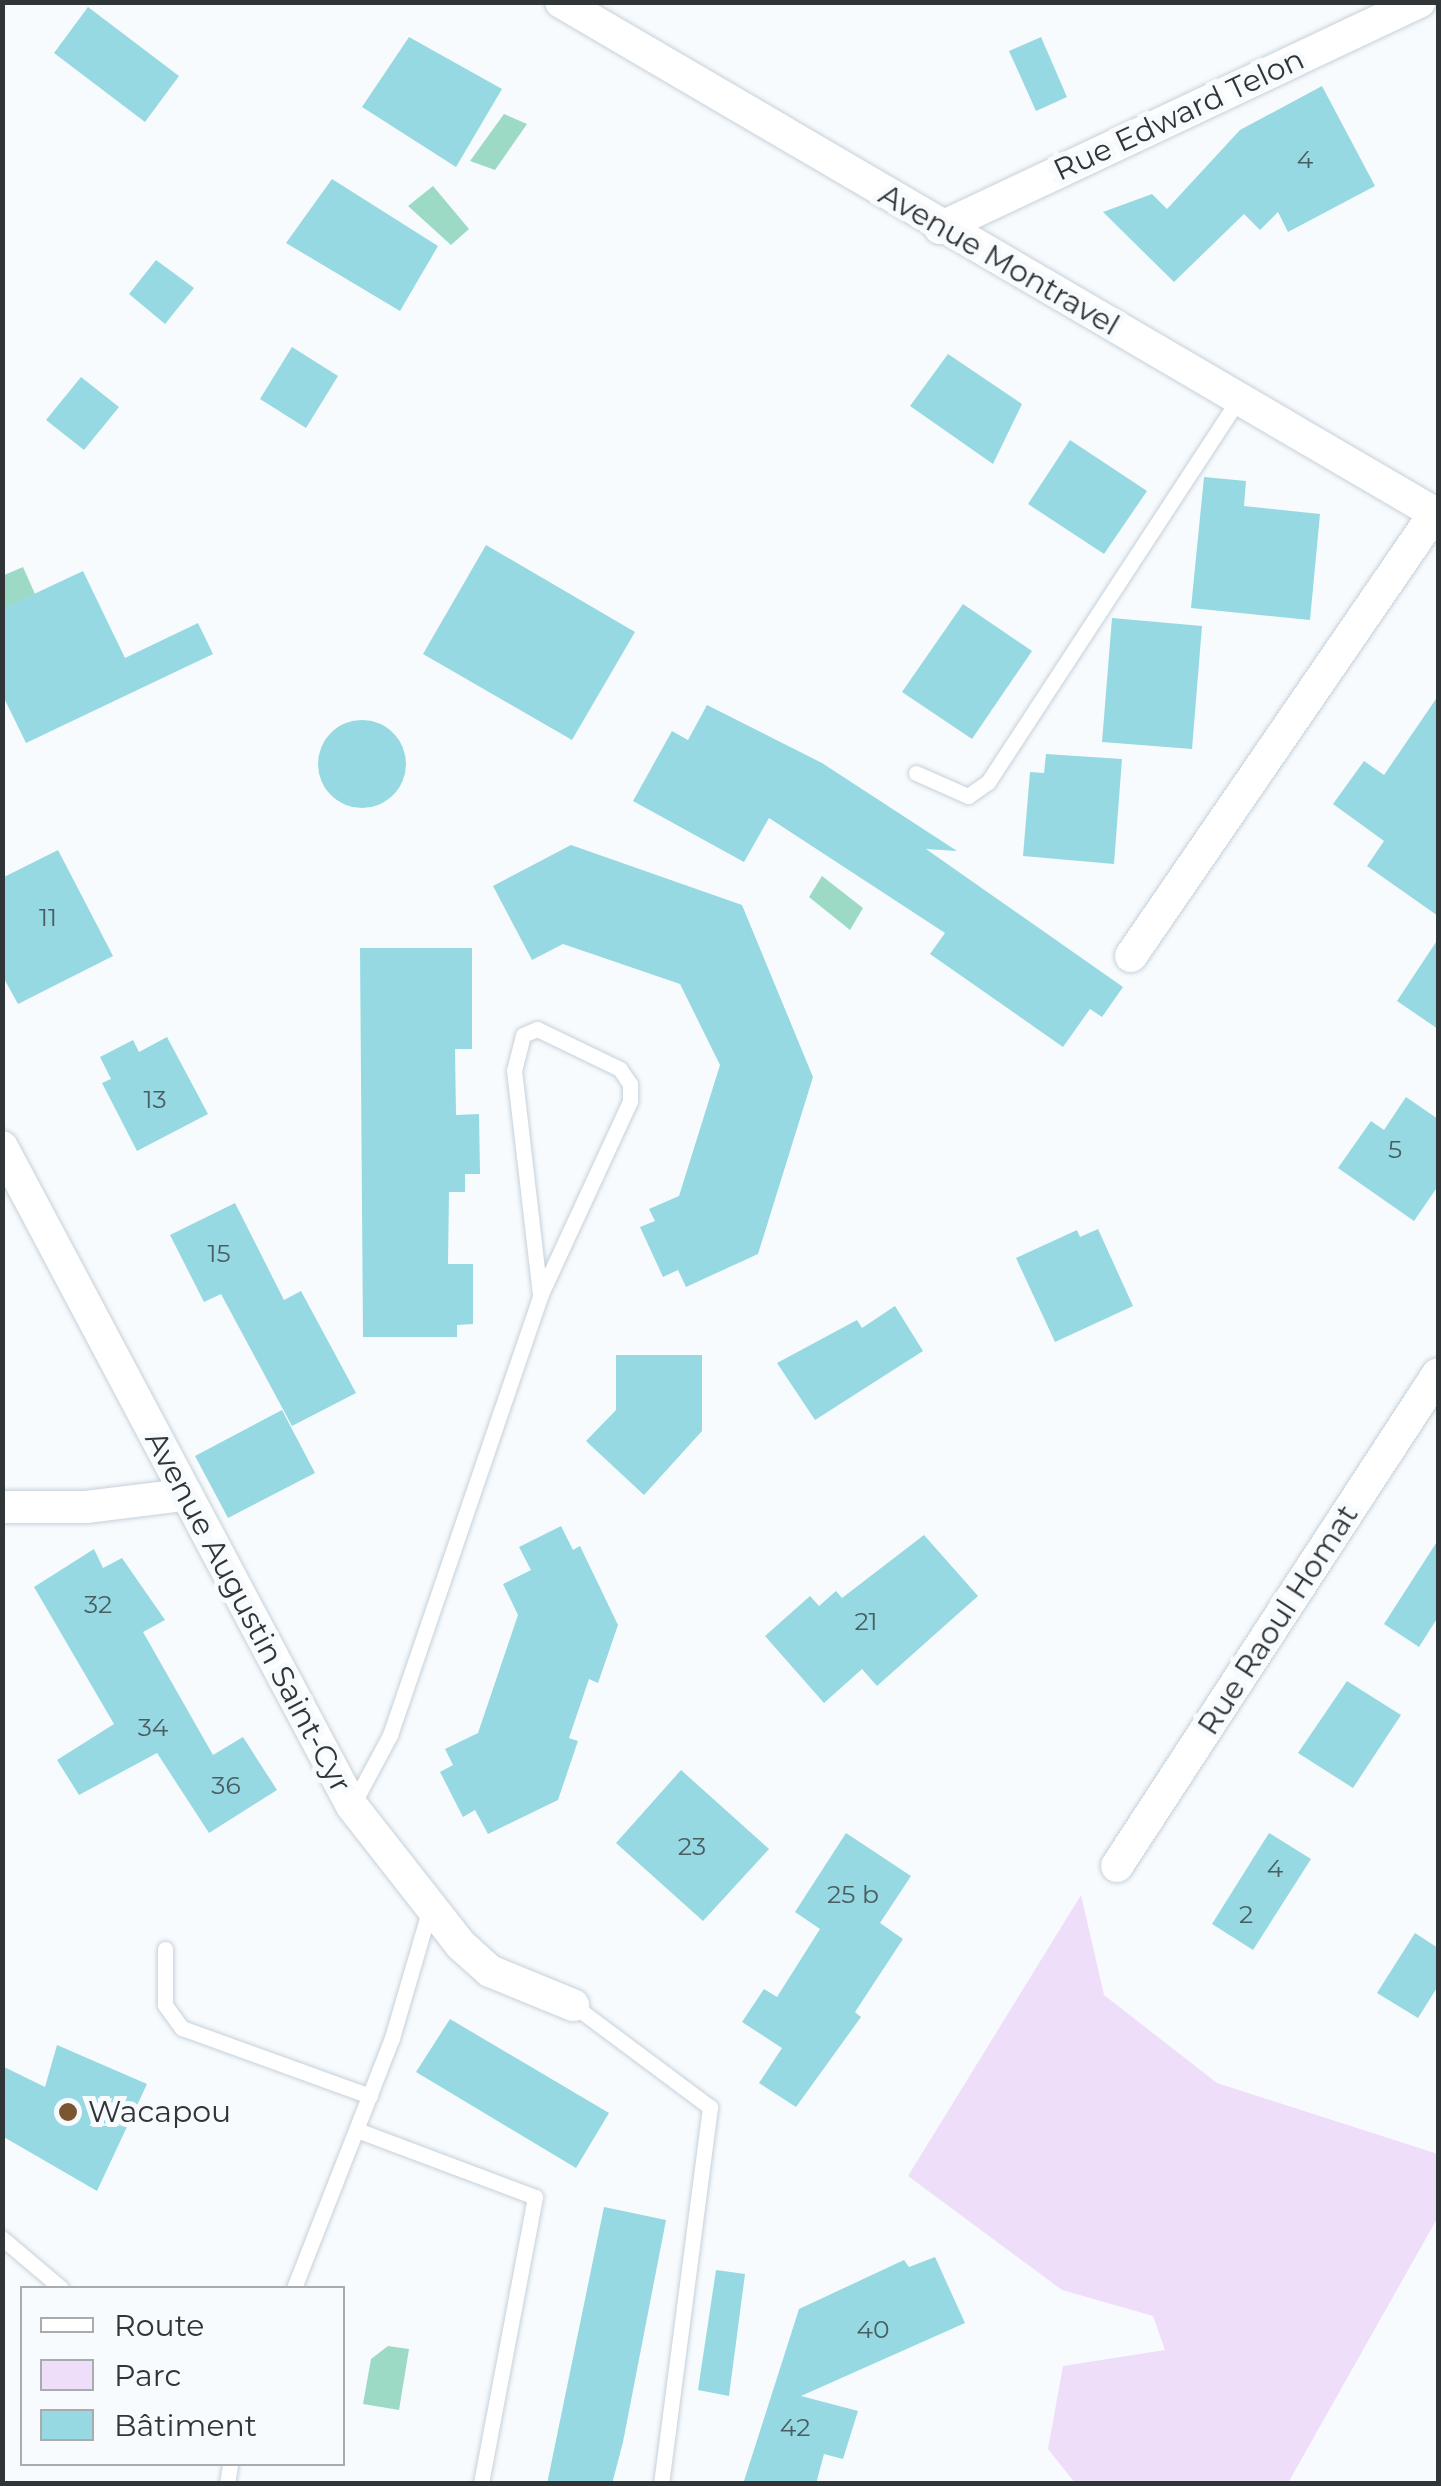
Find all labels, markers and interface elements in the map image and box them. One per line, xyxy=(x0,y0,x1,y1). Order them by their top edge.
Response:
street label: Rue Edward Telon xyxy=(1048,41,1310,189)
house number: 4 xyxy=(1297,144,1313,174)
street label: Avenue Montravel xyxy=(873,177,1125,343)
house number: 11 xyxy=(39,902,57,932)
house number: 13 xyxy=(143,1084,167,1114)
house number: 5 xyxy=(1388,1134,1402,1164)
house number: 15 xyxy=(207,1238,231,1268)
street label: Avenue Augustin Saint-Cyr xyxy=(137,1425,359,1799)
street label: Rue Raoul Homat xyxy=(1190,1498,1366,1742)
house number: 32 xyxy=(84,1589,112,1619)
house number: 21 xyxy=(854,1606,878,1636)
house number: 34 xyxy=(138,1712,168,1742)
house number: 36 xyxy=(211,1770,241,1800)
house number: 23 xyxy=(678,1831,706,1861)
house number: 4 xyxy=(1267,1853,1283,1883)
house number: 25 b xyxy=(827,1879,879,1909)
house number: 2 xyxy=(1239,1899,1253,1929)
place label: Wacapou xyxy=(88,2094,231,2130)
marker: Wacapou xyxy=(57,2101,79,2123)
legend xyxy=(20,2286,345,2466)
text: Route xyxy=(114,2307,204,2344)
house number: 40 xyxy=(856,2314,890,2344)
text: Parc xyxy=(114,2357,181,2394)
text: Bâtiment xyxy=(114,2407,257,2444)
house number: 42 xyxy=(780,2412,810,2442)

